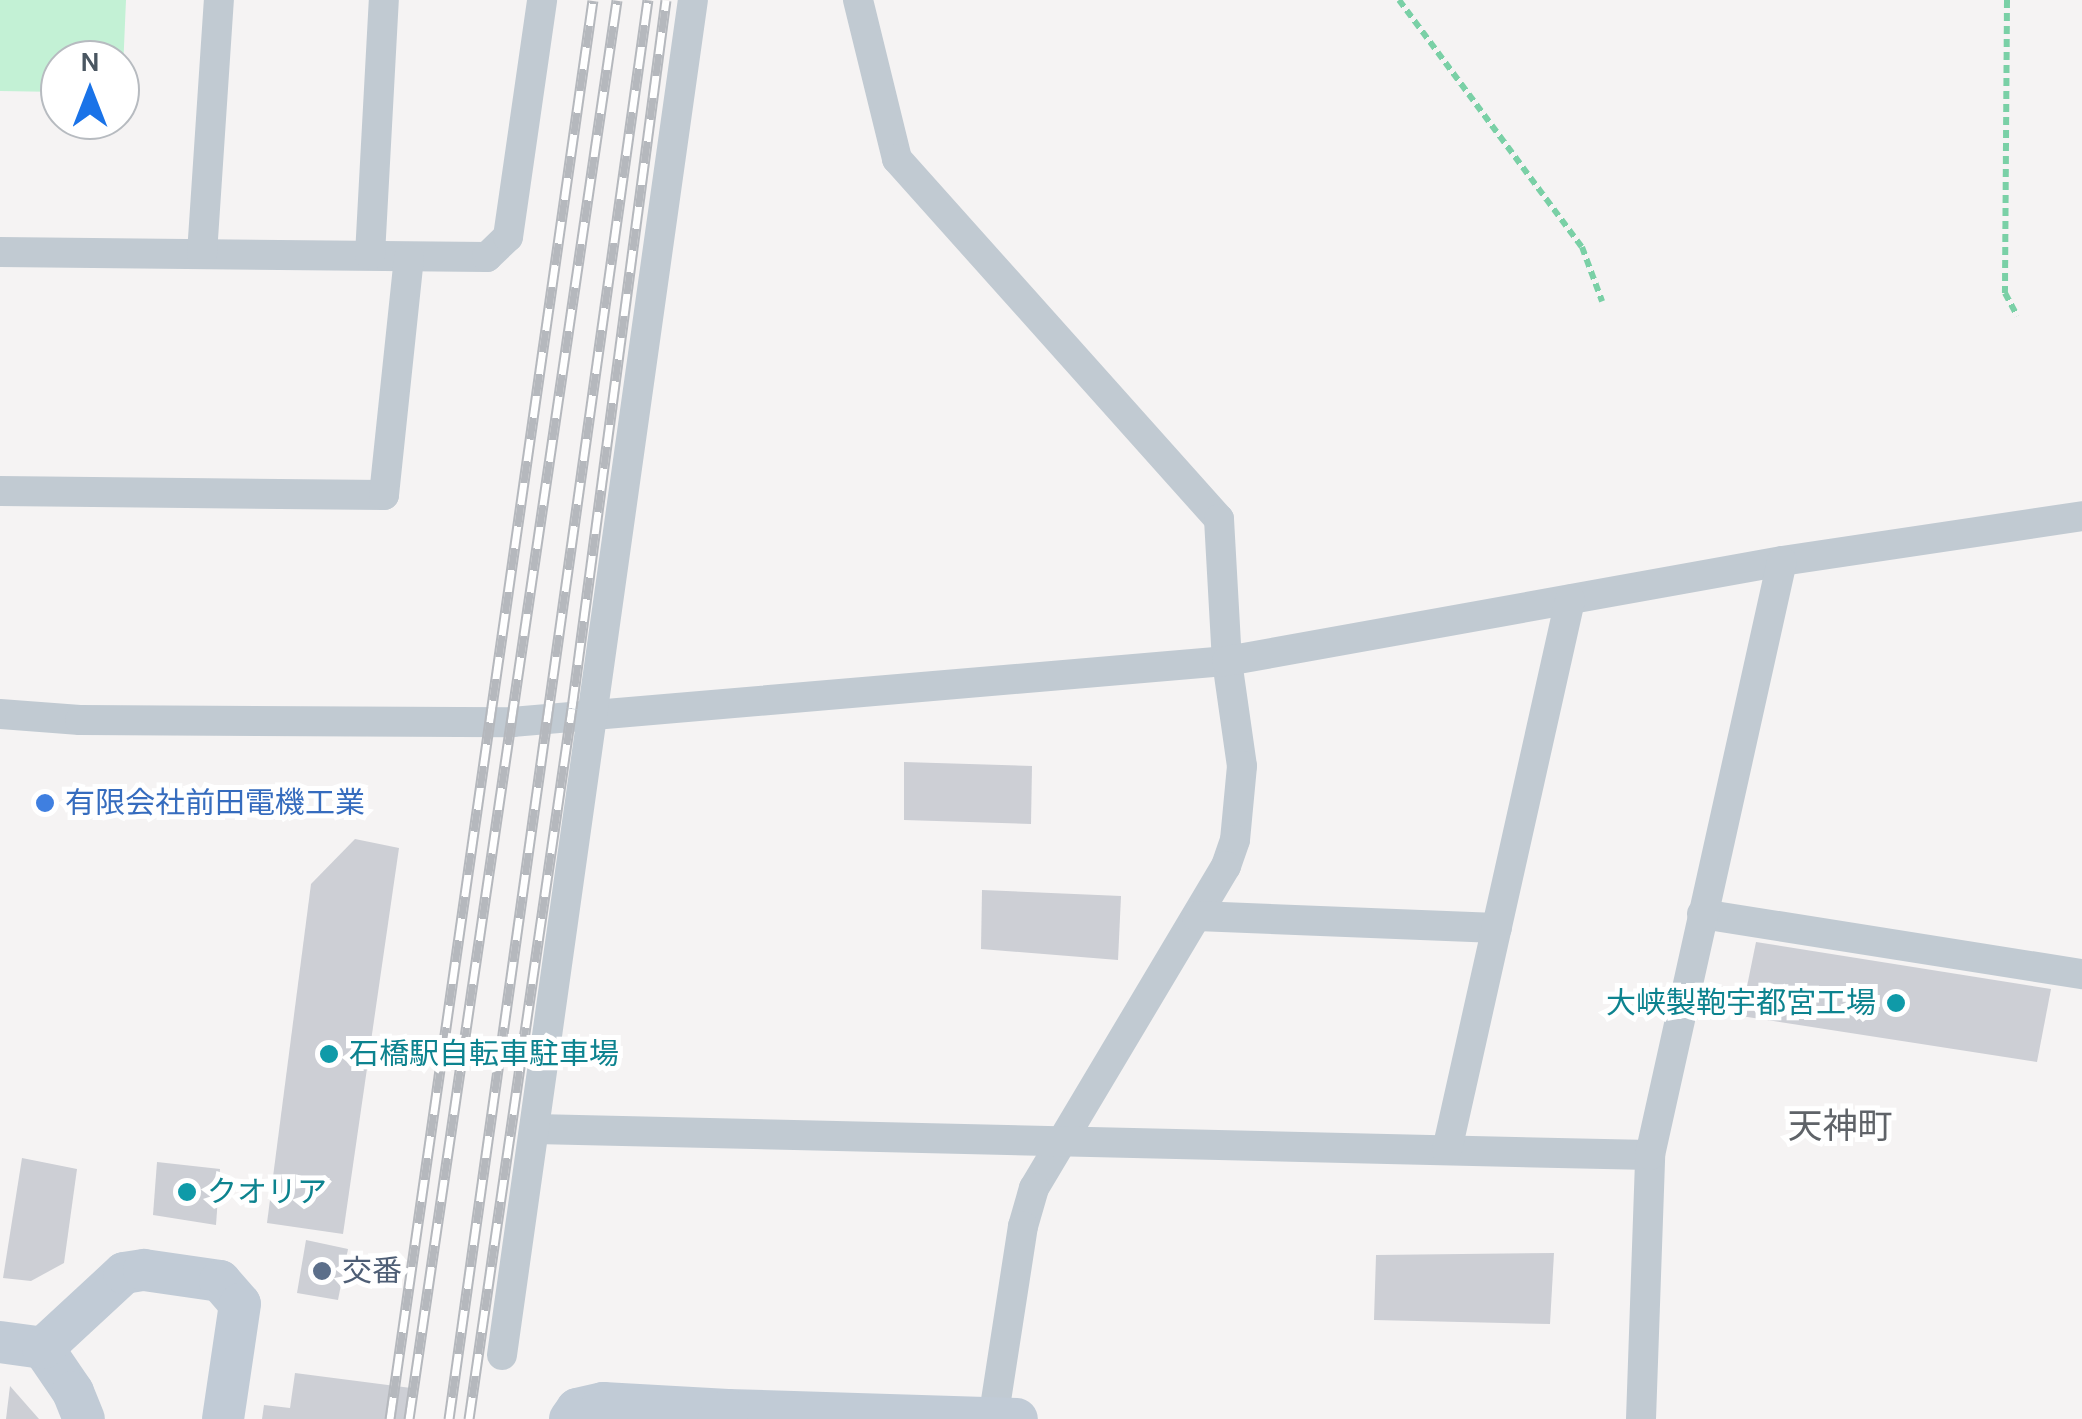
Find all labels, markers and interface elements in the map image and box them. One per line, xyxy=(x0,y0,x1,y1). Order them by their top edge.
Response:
north arrow xyxy=(40,40,140,140)
text: N xyxy=(80,45,100,78)
place label: 有限会社前田電機工業 xyxy=(65,785,365,821)
marker: 有限会社前田電機工業 xyxy=(34,792,56,814)
place label: 大峡製鞄宇都宮工場 xyxy=(1606,985,1876,1021)
marker: 大峡製鞄宇都宮工場 xyxy=(1885,992,1907,1014)
place label: 石橋駅自転車駐車場 xyxy=(349,1036,619,1072)
marker: 石橋駅自転車駐車場 xyxy=(318,1043,340,1065)
district label: 天神町 xyxy=(1788,1106,1892,1148)
place label: クオリア xyxy=(207,1174,327,1210)
marker: クオリア xyxy=(176,1181,198,1203)
place label: 交番 xyxy=(342,1253,402,1289)
marker: 交番 xyxy=(311,1260,333,1282)

